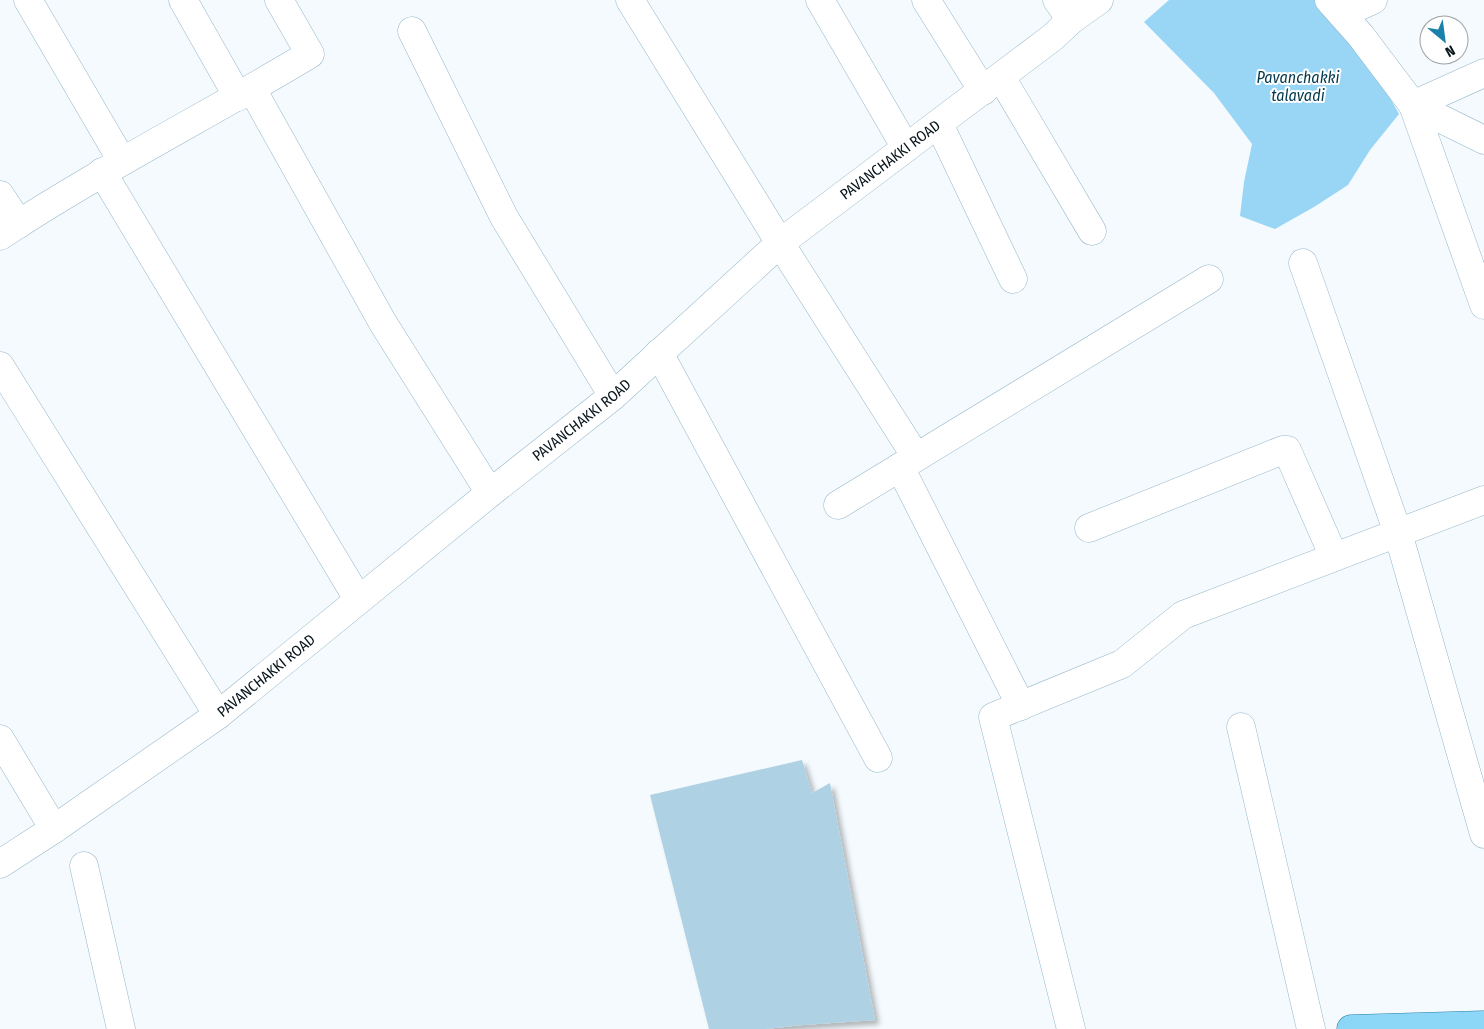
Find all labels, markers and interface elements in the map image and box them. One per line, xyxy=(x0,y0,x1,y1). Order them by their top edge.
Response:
north arrow xyxy=(1419,15,1469,65)
text: N xyxy=(1442,41,1458,60)
water label: Pavanchakki talavadi xyxy=(1256,68,1340,105)
street label: PAVANCHAKKI ROAD xyxy=(836,116,944,203)
street label: PAVANCHAKKI ROAD xyxy=(529,375,635,465)
street label: PAVANCHAKKI ROAD xyxy=(214,630,319,721)

